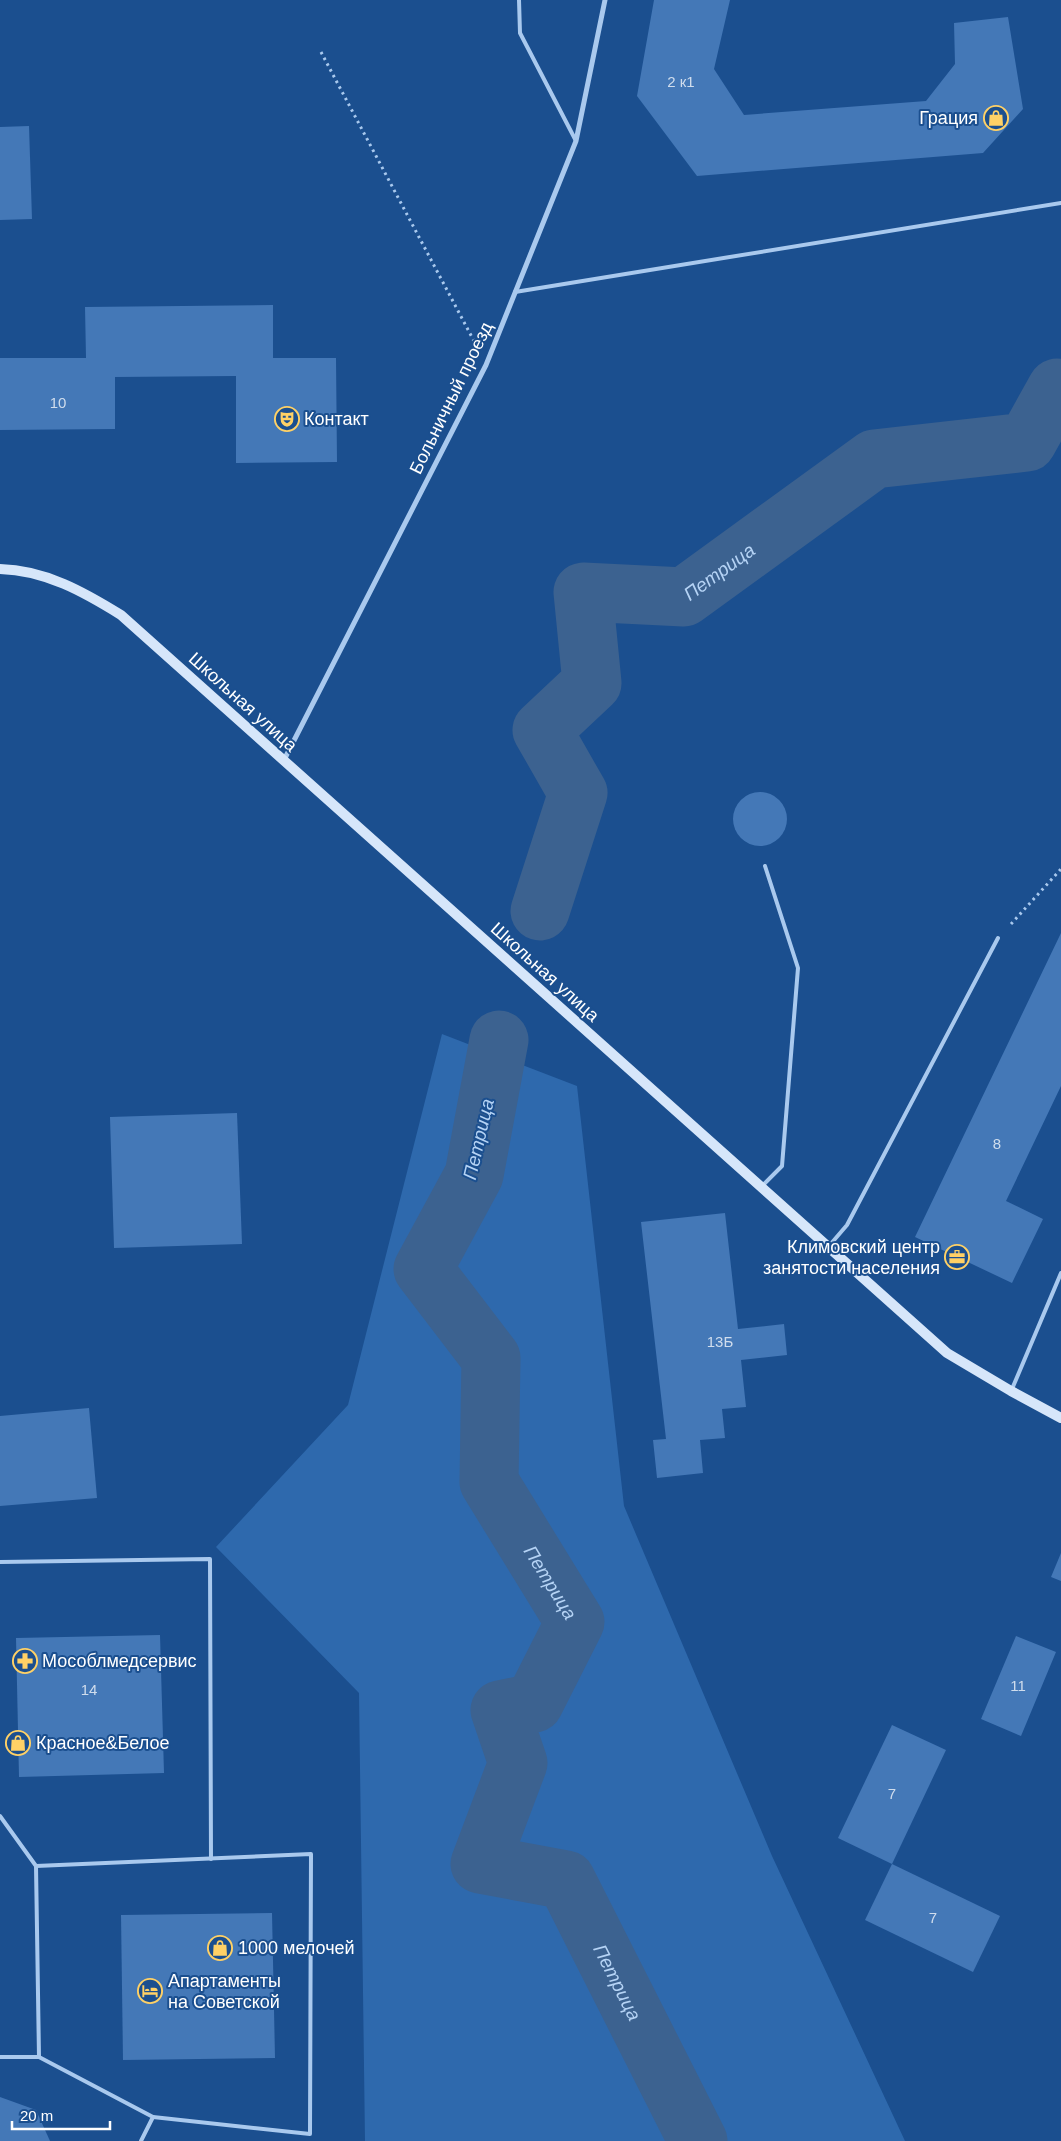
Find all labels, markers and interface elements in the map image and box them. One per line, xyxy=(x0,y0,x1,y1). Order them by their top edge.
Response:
house number: 2 к1 xyxy=(667,73,695,90)
shop icon: Грация xyxy=(983,105,1009,131)
place label: Грация xyxy=(919,108,978,128)
street label: Больничный проезд xyxy=(406,318,497,477)
house number: 10 xyxy=(50,394,66,411)
theatre icon: Контакт xyxy=(274,406,300,432)
place label: Контакт xyxy=(304,409,369,429)
water label: Петрица xyxy=(680,539,759,605)
street label: Школьная улица xyxy=(185,648,302,756)
street label: Школьная улица xyxy=(487,918,604,1026)
water label: Петрица xyxy=(459,1097,498,1182)
house number: 8 xyxy=(993,1135,1001,1152)
place label: Климовский центр занятости населения xyxy=(763,1237,940,1278)
office icon: Климовский центр занятости населения xyxy=(944,1244,970,1270)
house number: 13Б xyxy=(707,1333,733,1350)
water label: Петрица xyxy=(520,1542,581,1623)
pharmacy icon: Мособлмедсервис xyxy=(12,1648,38,1674)
place label: Мособлмедсервис xyxy=(42,1651,197,1671)
house number: 11 xyxy=(1010,1677,1026,1694)
house number: 14 xyxy=(81,1681,97,1698)
shop icon: Красное&Белое xyxy=(5,1730,31,1756)
place label: Красное&Белое xyxy=(36,1733,169,1753)
house number: 7 xyxy=(888,1785,896,1802)
house number: 7 xyxy=(929,1909,937,1926)
shop icon: 1000 мелочей xyxy=(207,1935,233,1961)
place label: 1000 мелочей xyxy=(238,1938,355,1958)
water label: Петрица xyxy=(589,1941,645,2024)
place label: Апартаменты на Советской xyxy=(168,1971,281,2012)
hotel icon: Апартаменты на Советской xyxy=(137,1978,163,2004)
scale bar xyxy=(12,2098,110,2130)
text: 20 m xyxy=(20,2107,53,2124)

